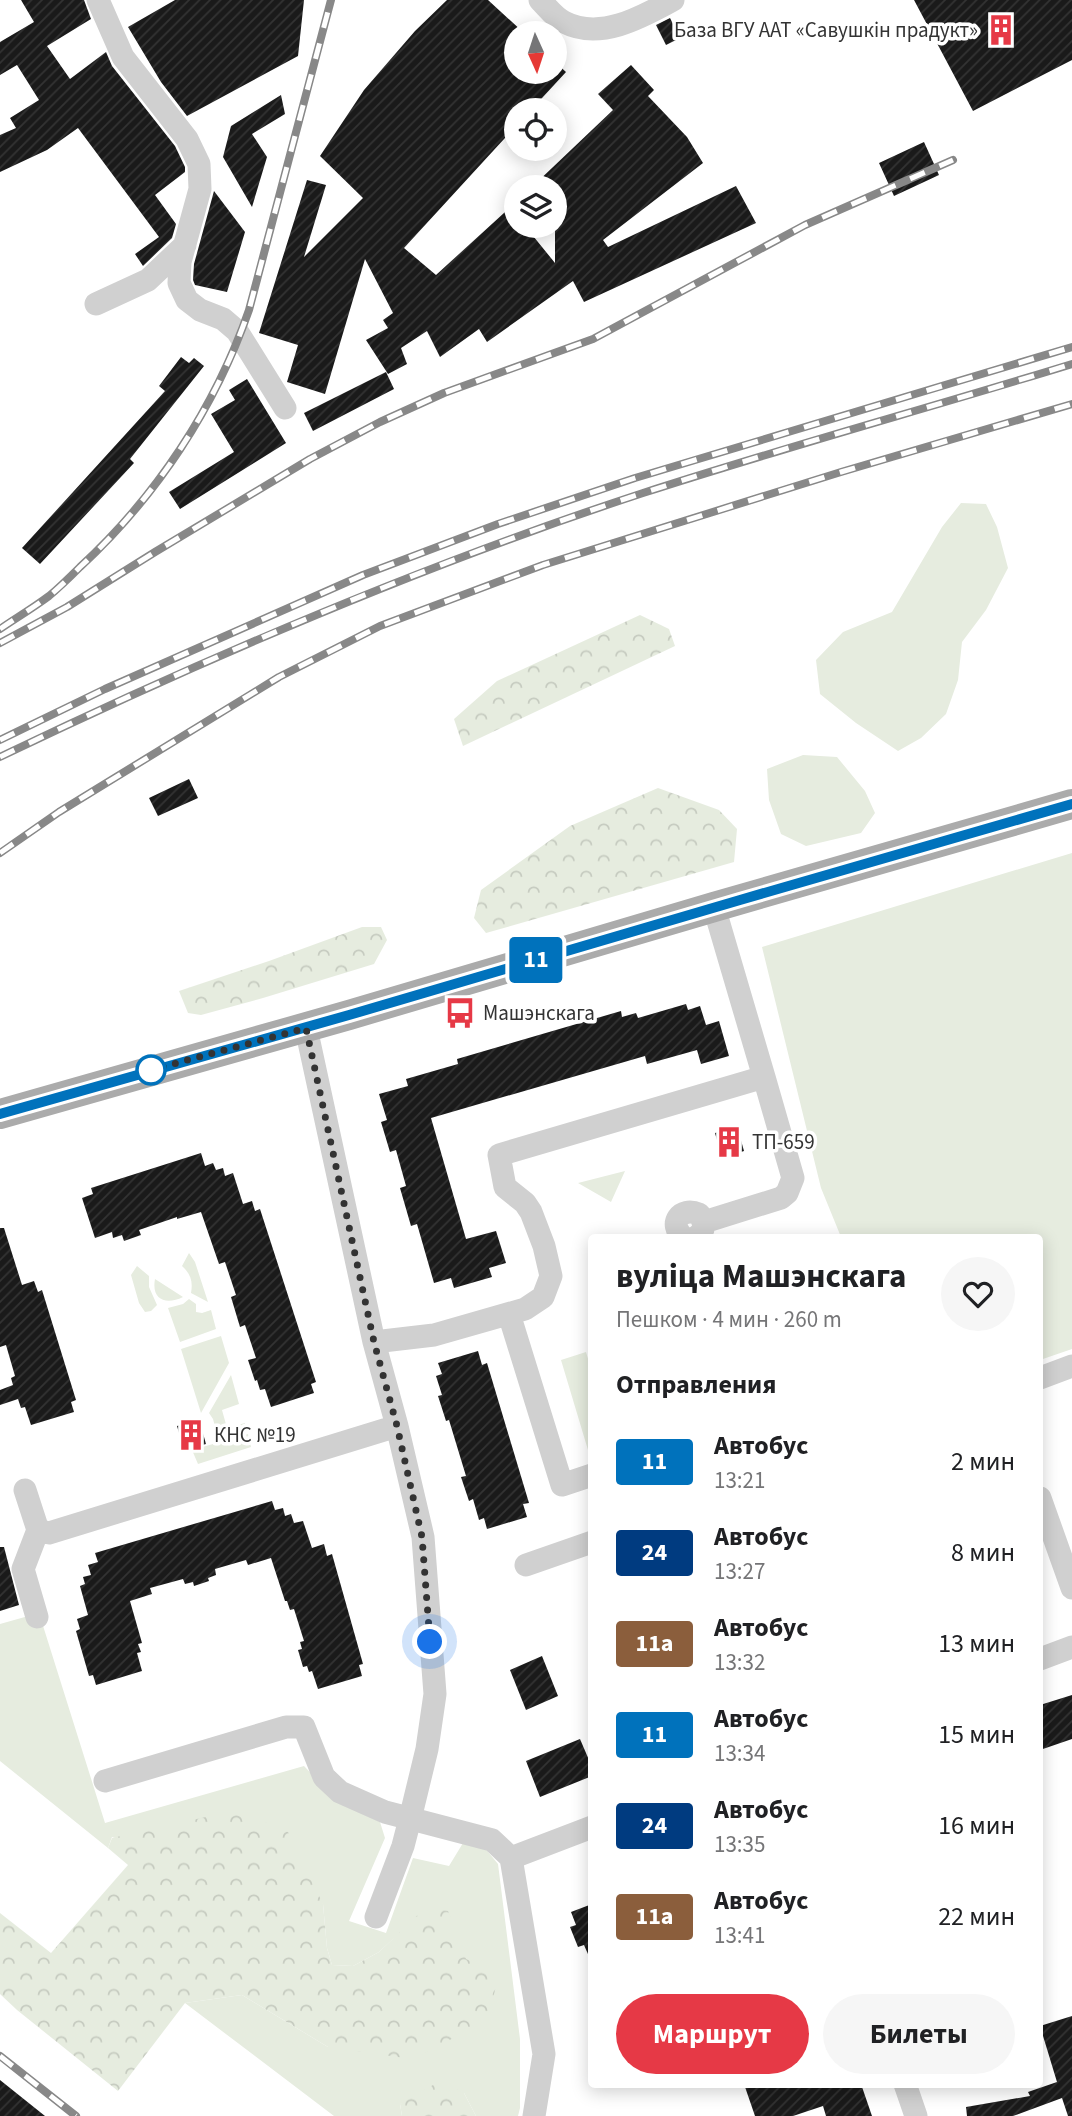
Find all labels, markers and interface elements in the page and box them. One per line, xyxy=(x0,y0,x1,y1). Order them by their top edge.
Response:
building icon: База ВГУ ААТ «Савушкін прадукт» xyxy=(984,13,1018,47)
place label: База ВГУ ААТ «Савушкін прадукт» xyxy=(674,15,978,45)
north arrow xyxy=(504,21,567,84)
map controls xyxy=(504,21,567,238)
button: locate xyxy=(504,98,567,161)
button: layers xyxy=(504,175,567,238)
line badge: 11 xyxy=(504,937,568,983)
text: 11 xyxy=(523,942,549,977)
bus stop icon: Машэнскага xyxy=(443,996,477,1030)
place label: Машэнскага xyxy=(483,998,595,1028)
unlabelled marker xyxy=(136,1055,166,1085)
building icon: ТП-659 xyxy=(712,1125,746,1159)
place label: ТП-659 xyxy=(752,1127,815,1157)
text: вуліца Машэнскага xyxy=(616,1253,906,1300)
button: heart xyxy=(941,1257,1015,1331)
text: Пешком · 4 мин · 260 m xyxy=(616,1303,842,1336)
text: Отправления xyxy=(616,1366,776,1403)
building icon: КНС №19 xyxy=(174,1418,208,1452)
place label: КНС №19 xyxy=(214,1420,296,1450)
text: Автобус xyxy=(714,1427,808,1464)
text: 2 мин xyxy=(951,1443,1015,1480)
text: 11 xyxy=(642,1444,667,1479)
text: 13:21 xyxy=(714,1464,765,1497)
text: Автобус xyxy=(714,1518,808,1555)
text: 8 мин xyxy=(951,1534,1015,1571)
text: 24 xyxy=(642,1535,667,1570)
text: 13:27 xyxy=(714,1555,765,1588)
text: Автобус xyxy=(714,1609,808,1646)
your location xyxy=(412,1624,447,1659)
text: 13 мин xyxy=(938,1625,1015,1662)
text: 11а xyxy=(636,1626,674,1661)
text: 13:32 xyxy=(714,1646,765,1679)
text: Автобус xyxy=(714,1700,808,1737)
text: 15 мин xyxy=(938,1716,1015,1753)
text: 11 xyxy=(642,1717,667,1752)
text: 13:34 xyxy=(714,1737,765,1770)
text: Автобус xyxy=(714,1791,808,1828)
text: 16 мин xyxy=(938,1807,1015,1844)
text: 24 xyxy=(642,1808,667,1843)
text: 13:35 xyxy=(714,1828,765,1861)
text: Автобус xyxy=(714,1882,808,1919)
text: 22 мин xyxy=(938,1898,1015,1935)
text: 11а xyxy=(636,1899,674,1934)
text: 13:41 xyxy=(714,1919,765,1952)
button: Маршрут xyxy=(616,1994,809,2074)
button: Билеты xyxy=(823,1994,1015,2074)

